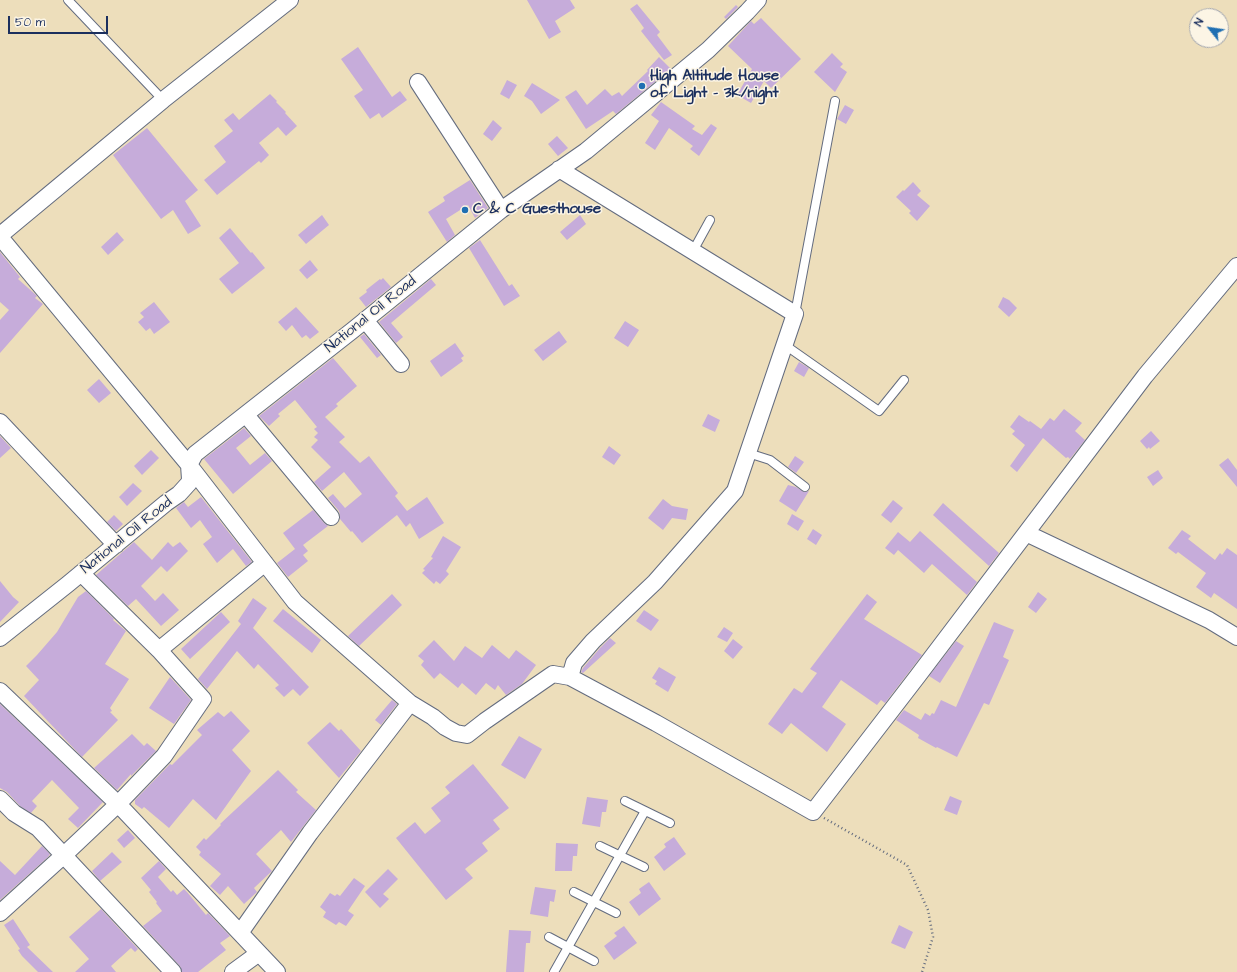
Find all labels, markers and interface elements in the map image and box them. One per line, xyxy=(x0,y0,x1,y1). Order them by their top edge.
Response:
scale bar xyxy=(10,8,110,34)
north arrow xyxy=(1189,8,1229,48)
text: 50 m xyxy=(15,14,45,31)
text: N xyxy=(1191,16,1207,29)
place label: High Altitude House of Light - 3k/night xyxy=(650,68,779,103)
marker: High Altitude House of Light - 3k/night xyxy=(637,81,647,91)
place label: C & C Guesthouse xyxy=(473,201,601,219)
marker: C & C Guesthouse xyxy=(460,205,470,215)
street label: National Oil Road xyxy=(322,273,420,357)
street label: National Oil Road xyxy=(78,494,176,578)

